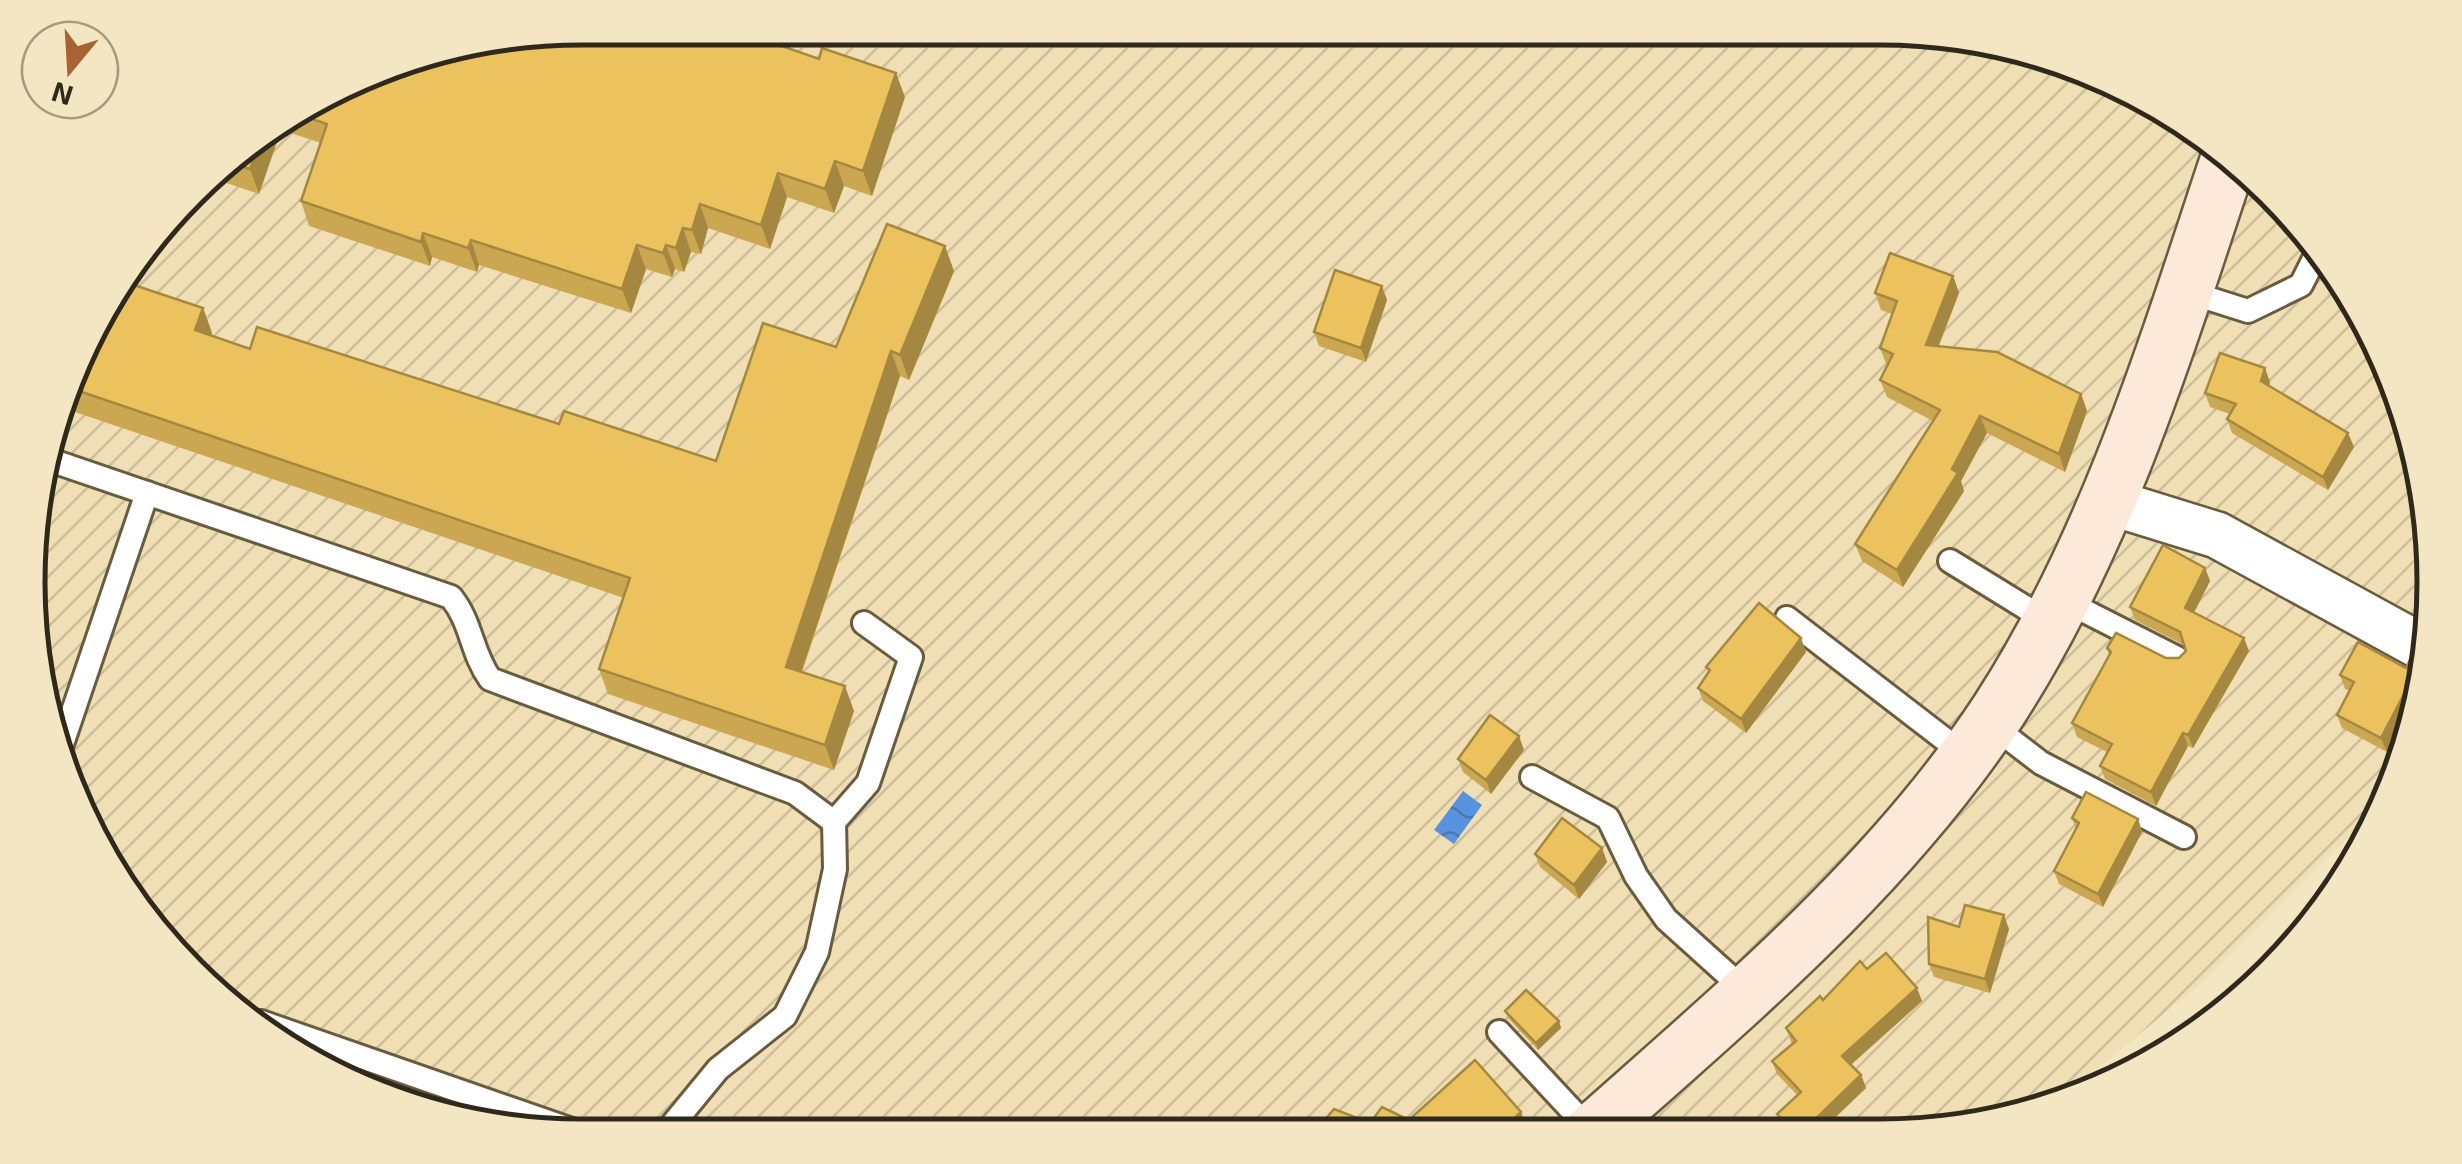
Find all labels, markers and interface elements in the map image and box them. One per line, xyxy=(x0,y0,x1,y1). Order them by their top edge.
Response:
north arrow xyxy=(20,20,120,120)
text: N xyxy=(47,75,77,114)

